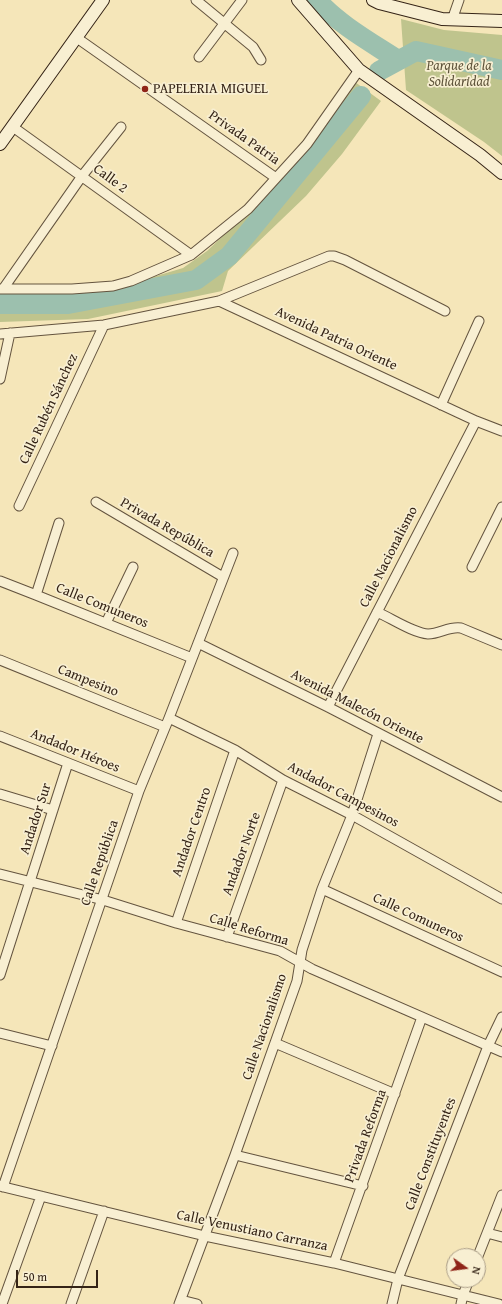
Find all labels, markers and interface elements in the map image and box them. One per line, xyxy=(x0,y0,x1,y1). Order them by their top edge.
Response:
park label: Parque de la Solidaridad xyxy=(426,58,492,90)
place label: PAPELERIA MIGUEL xyxy=(153,81,268,97)
marker: PAPELERIA MIGUEL xyxy=(140,84,150,94)
street label: Privada Patria xyxy=(205,107,283,169)
street label: Calle 2 xyxy=(89,161,131,197)
street label: Avenida Patria Oriente xyxy=(272,303,400,375)
street label: Calle Rubén Sánchez xyxy=(16,351,82,467)
street label: Privada República xyxy=(117,494,217,562)
street label: Calle Nacionalismo xyxy=(356,504,422,610)
street label: Calle Comuneros xyxy=(53,580,151,632)
street label: Campesino xyxy=(55,661,121,701)
street label: Avenida Malecón Oriente xyxy=(288,666,426,748)
street label: Andador Héroes xyxy=(28,725,122,777)
street label: Andador Campesinos xyxy=(284,759,402,831)
street label: Andador Sur xyxy=(17,781,55,857)
street label: Andador Centro xyxy=(169,785,215,879)
street label: Andador Norte xyxy=(219,810,265,898)
street label: Calle República xyxy=(78,818,122,908)
street label: Calle Comuneros xyxy=(370,890,466,946)
street label: Calle Reforma xyxy=(207,910,291,950)
street label: Calle Nacionalismo xyxy=(239,972,291,1082)
street label: Privada Reforma xyxy=(341,1087,391,1185)
street label: Calle Constituyentes xyxy=(402,1095,460,1213)
street label: Calle Venustiano Carranza xyxy=(175,1207,329,1255)
north arrow xyxy=(446,1248,486,1288)
scale bar xyxy=(18,1262,100,1288)
text: N xyxy=(468,1265,485,1276)
text: 50 m xyxy=(23,1268,47,1285)

